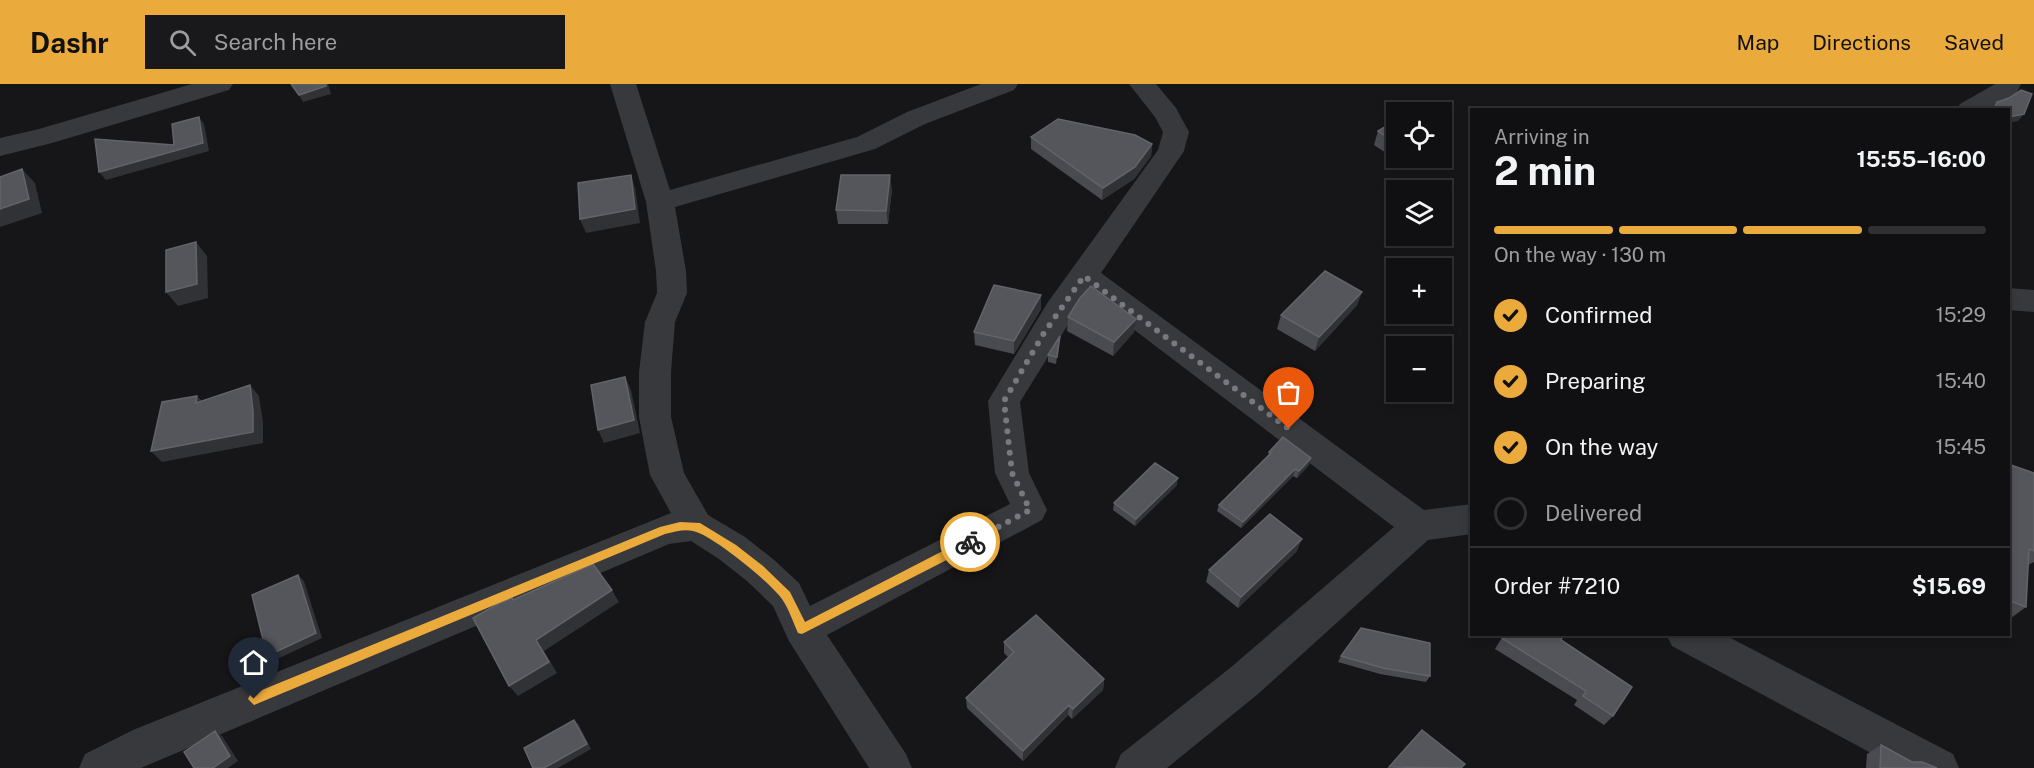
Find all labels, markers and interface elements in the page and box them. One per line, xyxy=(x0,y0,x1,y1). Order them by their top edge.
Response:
search box xyxy=(145,15,565,69)
text: Dashr xyxy=(30,26,109,59)
icon: search xyxy=(166,26,199,59)
text: Search here xyxy=(214,29,337,55)
text: Map xyxy=(1737,30,1779,55)
text: Directions xyxy=(1812,30,1911,55)
text: Saved xyxy=(1944,30,2004,55)
map controls xyxy=(1386,102,1452,402)
button: locate xyxy=(1386,102,1452,168)
text: Arriving in xyxy=(1494,125,1589,149)
text: 15:55–16:00 xyxy=(1856,146,1986,172)
text: 2 min xyxy=(1494,148,1596,194)
button: layers xyxy=(1386,180,1452,246)
text: On the way · 130 m xyxy=(1494,243,1666,267)
button: + xyxy=(1386,258,1452,324)
icon: check xyxy=(1494,299,1527,332)
text: Confirmed xyxy=(1545,302,1652,328)
text: 15:29 xyxy=(1936,303,1986,327)
button: − xyxy=(1386,336,1452,402)
icon: check xyxy=(1494,365,1527,398)
pin xyxy=(1263,367,1314,429)
text: Preparing xyxy=(1545,368,1646,394)
text: 15:40 xyxy=(1936,369,1986,393)
icon: bag xyxy=(1272,376,1305,409)
icon: check xyxy=(1494,431,1527,464)
text: On the way xyxy=(1545,434,1658,460)
text: 15:45 xyxy=(1935,435,1986,459)
text: Delivered xyxy=(1545,500,1642,526)
courier xyxy=(940,512,1000,572)
icon: bike xyxy=(954,526,987,559)
text: Order #7210 xyxy=(1494,573,1620,599)
text: $15.69 xyxy=(1912,573,1986,599)
pin xyxy=(228,637,279,699)
icon: home xyxy=(237,646,270,679)

